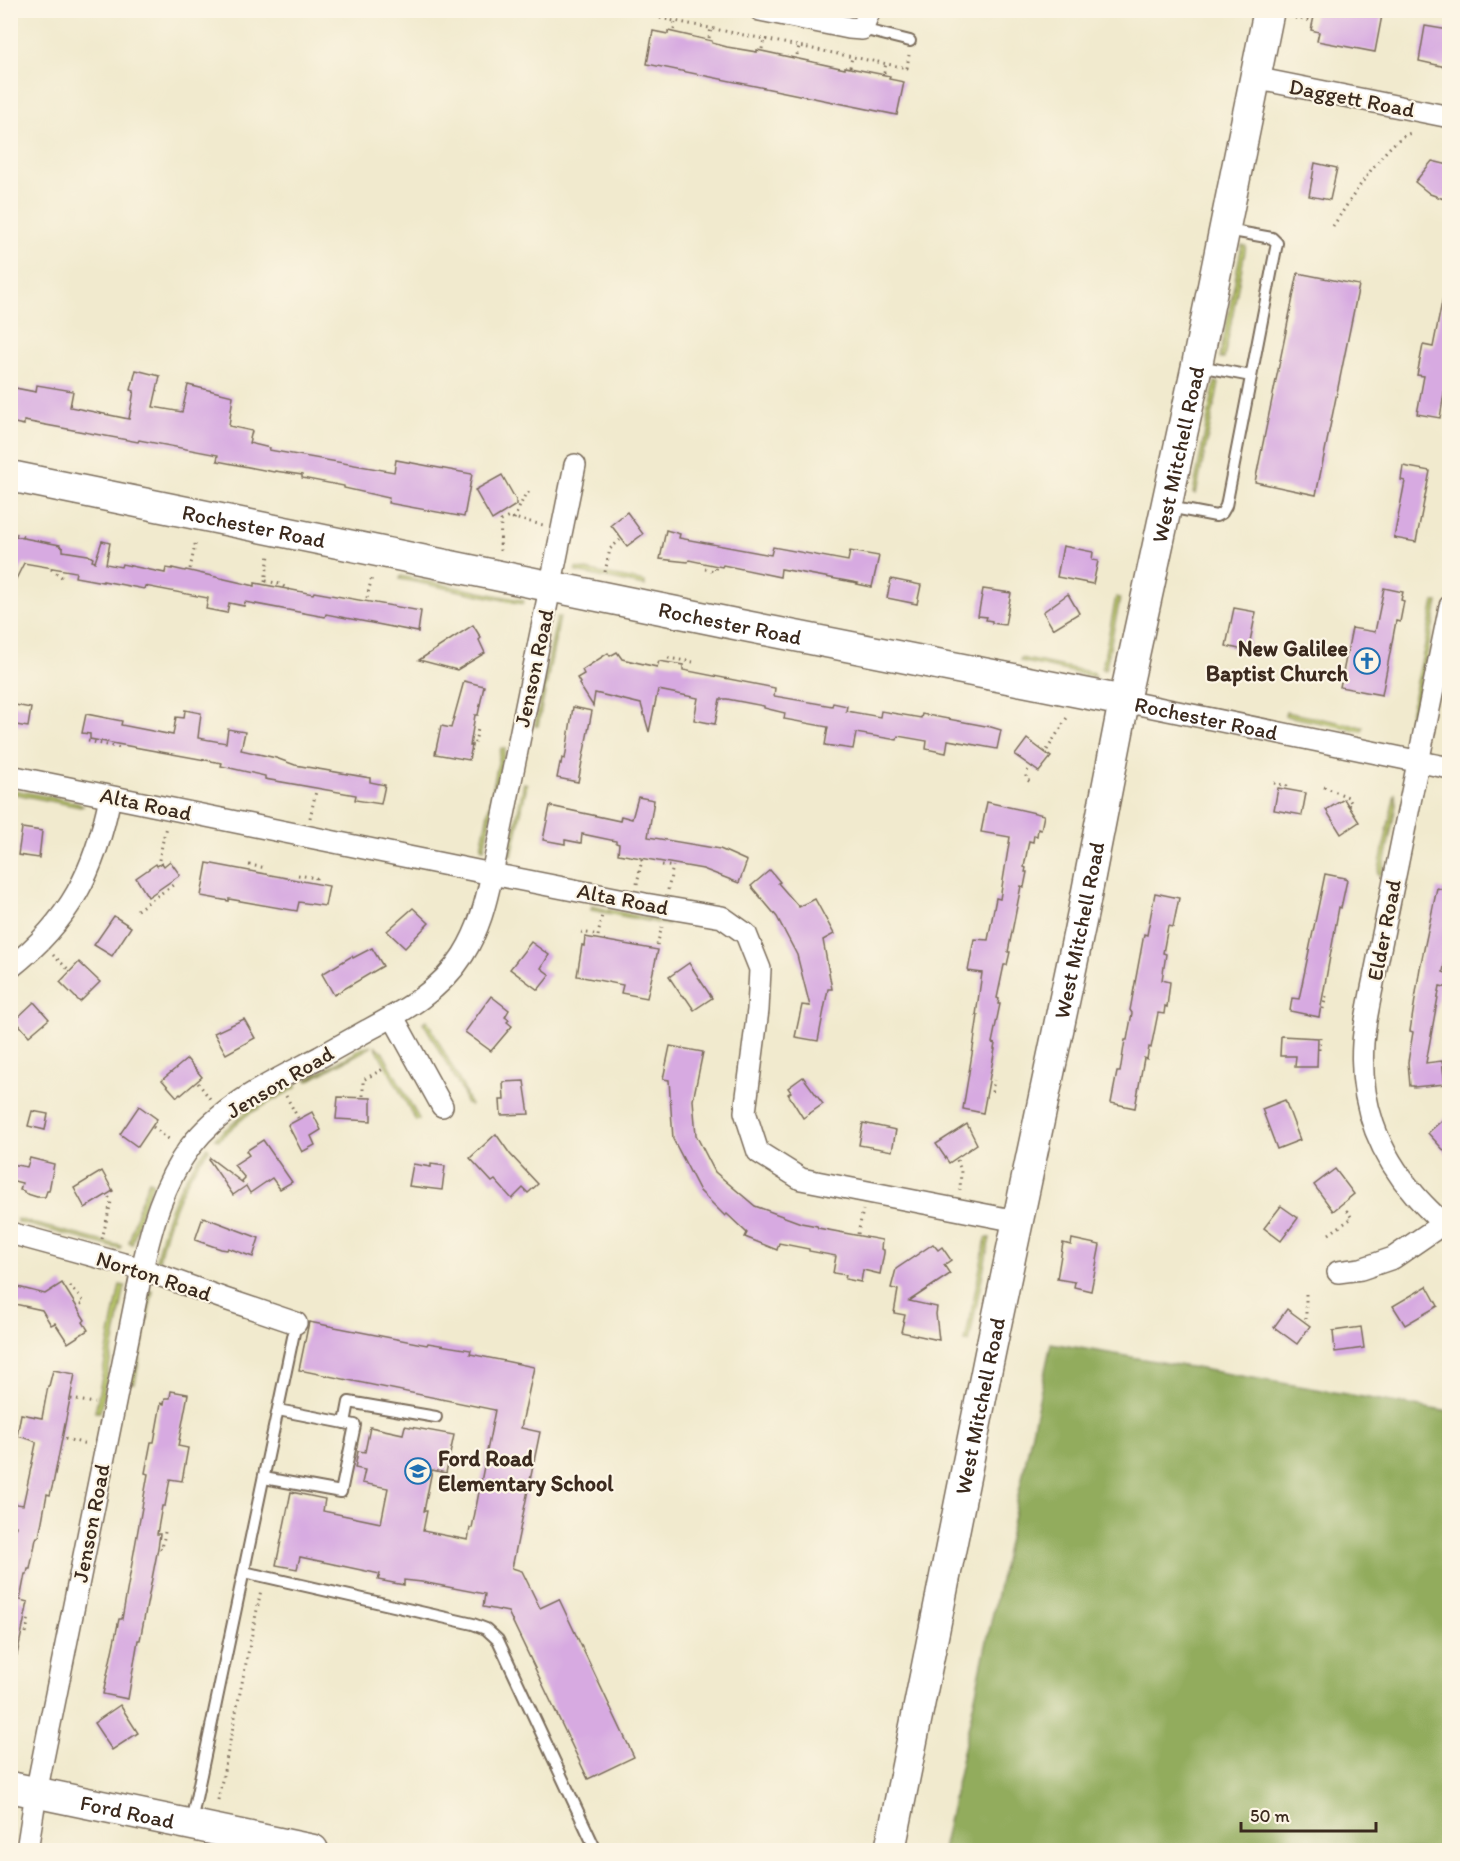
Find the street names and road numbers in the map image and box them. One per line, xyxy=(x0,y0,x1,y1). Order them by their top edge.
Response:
street label: Daggett Road xyxy=(1287,73,1417,123)
street label: West Mitchell Road xyxy=(1145,363,1210,545)
street label: Rochester Road xyxy=(180,498,328,554)
street label: Rochester Road xyxy=(656,595,804,650)
street label: Jenson Road xyxy=(508,606,560,730)
street label: Rochester Road xyxy=(1132,690,1280,746)
street label: Alta Road xyxy=(98,781,194,827)
street label: West Mitchell Road xyxy=(1047,839,1110,1021)
street label: Alta Road xyxy=(575,877,671,921)
street label: Elder Road xyxy=(1361,877,1407,983)
street label: Jenson Road xyxy=(222,1039,338,1125)
street label: Norton Road xyxy=(93,1245,215,1307)
street label: West Mitchell Road xyxy=(948,1315,1011,1497)
street label: Jenson Road xyxy=(66,1461,116,1585)
street label: Ford Road xyxy=(78,1788,177,1834)

